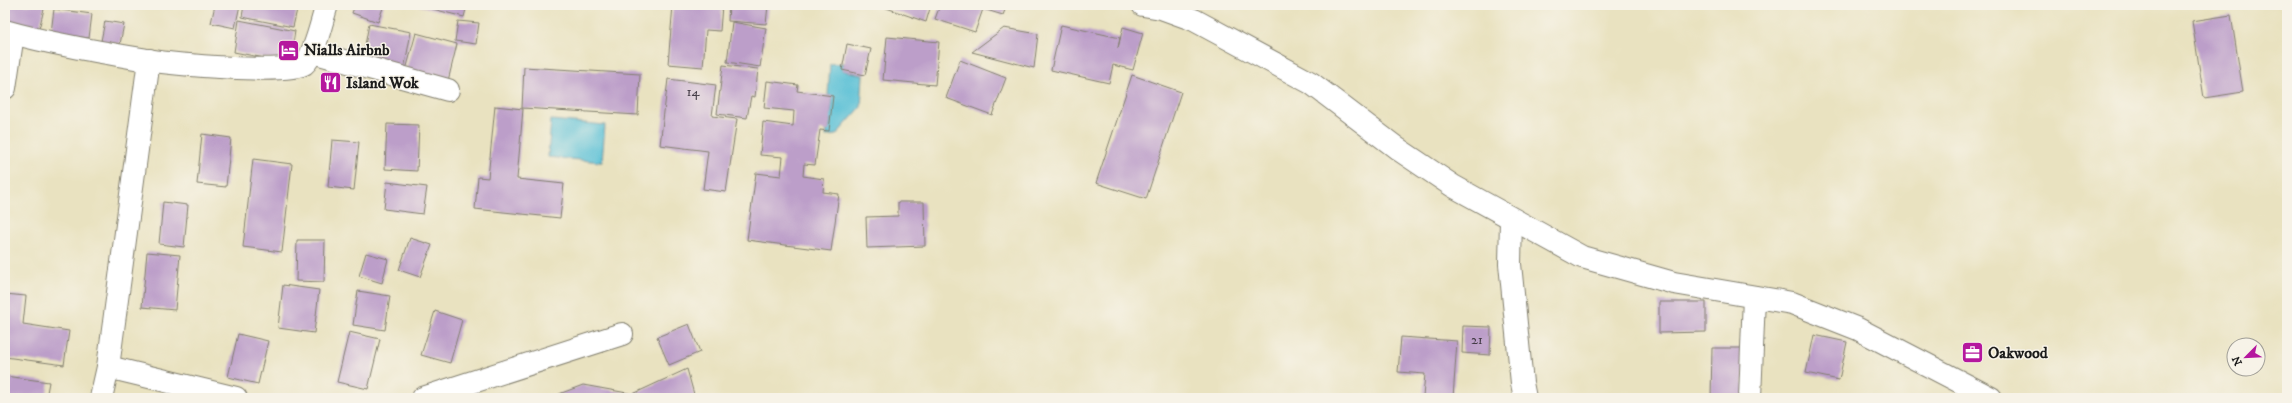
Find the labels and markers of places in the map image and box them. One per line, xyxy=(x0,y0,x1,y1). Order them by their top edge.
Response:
hotel icon: Nialls Airbnb xyxy=(276,37,302,63)
place label: Nialls Airbnb xyxy=(304,40,390,60)
restaurant icon: Island Wok xyxy=(317,70,343,96)
place label: Island Wok xyxy=(346,73,420,93)
office icon: Oakwood xyxy=(1960,340,1986,366)
place label: Oakwood xyxy=(1988,343,2049,363)

